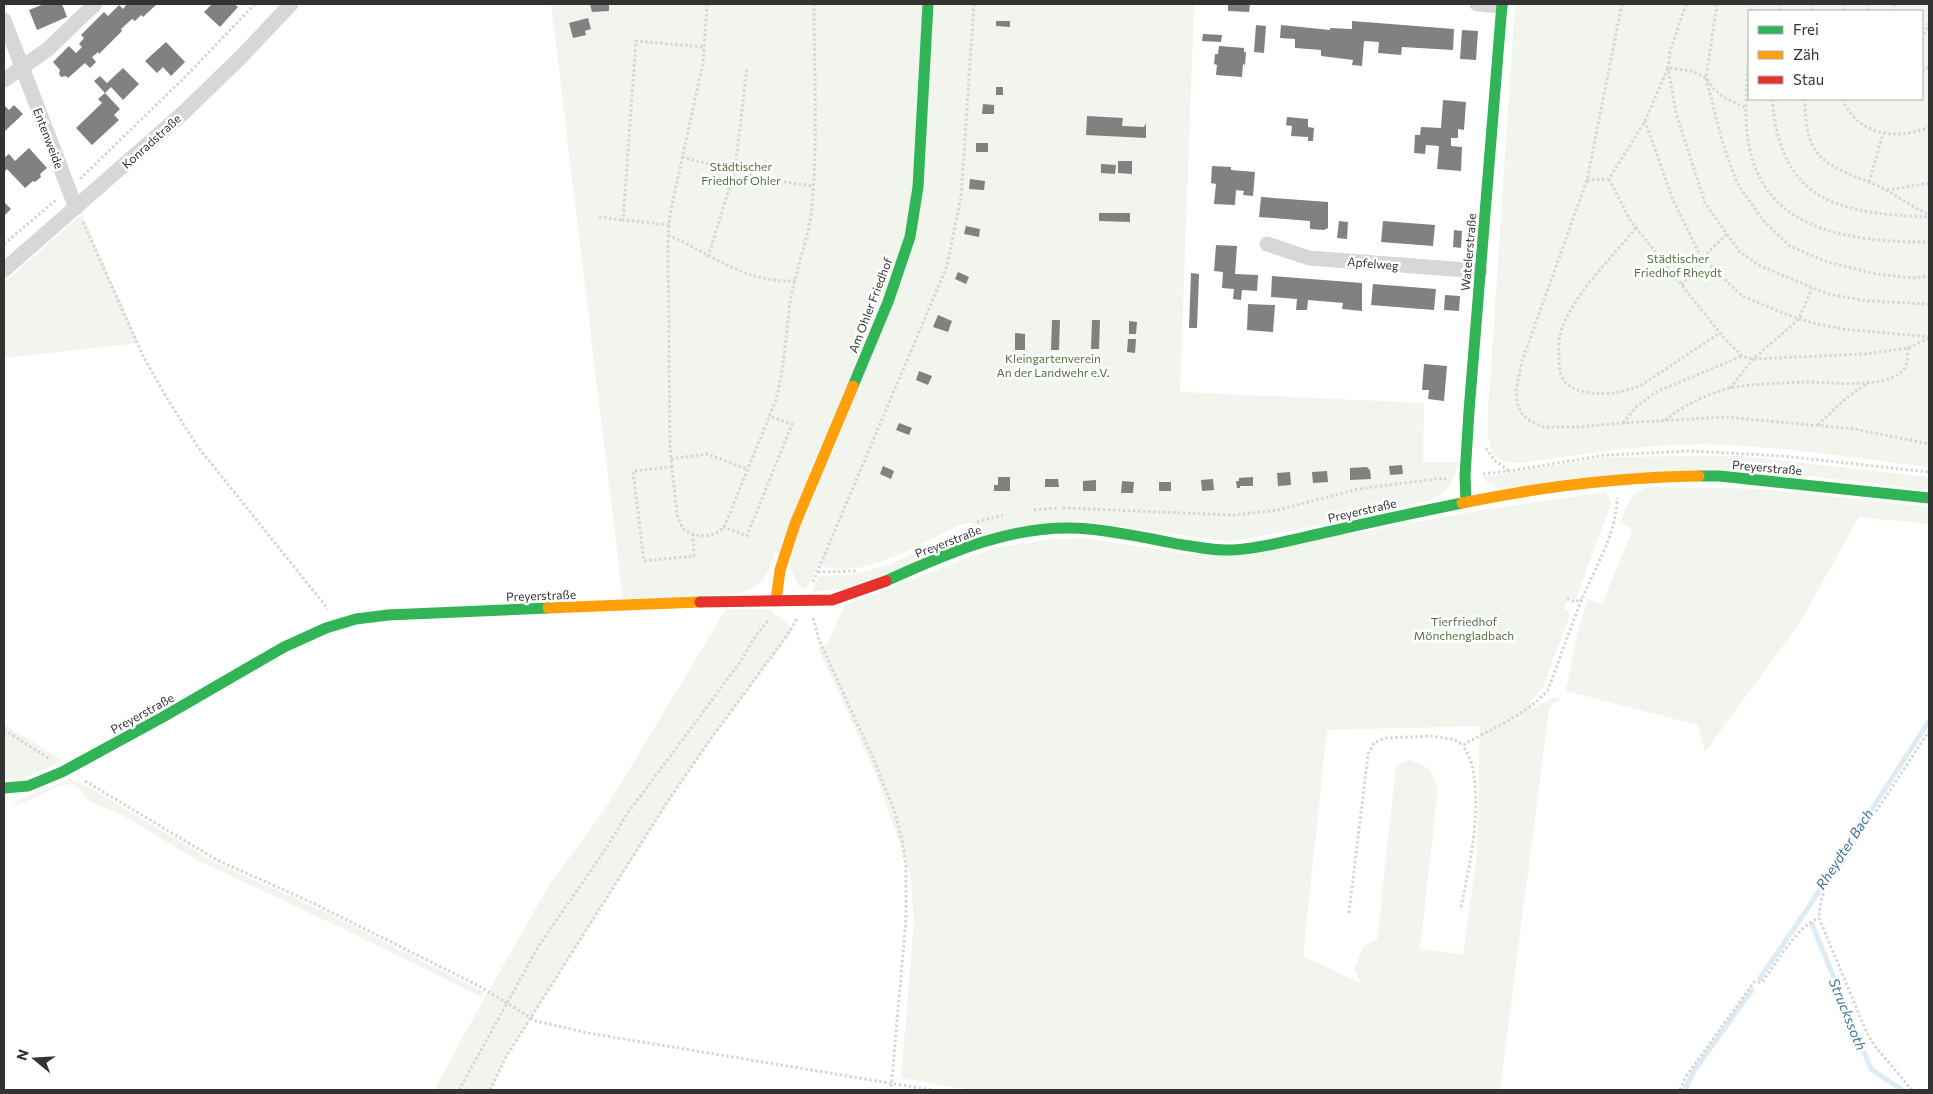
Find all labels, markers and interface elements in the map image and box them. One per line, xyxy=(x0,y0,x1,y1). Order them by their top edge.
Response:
legend xyxy=(1748,10,1923,100)
text: Frei xyxy=(1793,20,1819,38)
text: Zäh xyxy=(1793,45,1819,63)
text: Stau xyxy=(1793,70,1824,88)
street label: Entenweide xyxy=(31,106,67,170)
street label: Konradstraße xyxy=(119,111,183,171)
park label: Städtischer Friedhof Ohler xyxy=(701,159,781,187)
street label: Watelerstraße xyxy=(1458,213,1478,291)
park label: Städtischer Friedhof Rheydt xyxy=(1634,251,1722,279)
street label: Apfelweg xyxy=(1347,254,1400,272)
street label: Am Ohler Friedhof xyxy=(845,255,895,355)
park label: Kleingartenverein An der Landwehr e.V. xyxy=(996,351,1110,379)
street label: Preyerstraße xyxy=(1731,457,1803,477)
street label: Preyerstraße xyxy=(1326,495,1398,525)
street label: Preyerstraße xyxy=(913,522,983,560)
street label: Preyerstraße xyxy=(506,587,576,603)
park label: Tierfriedhof Mönchengladbach xyxy=(1414,614,1514,642)
street label: Preyerstraße xyxy=(108,690,176,736)
water label: Rheydter Bach xyxy=(1812,806,1876,892)
water label: Struckssoth xyxy=(1826,975,1870,1053)
north arrow xyxy=(10,1034,60,1084)
text: N xyxy=(12,1047,32,1062)

